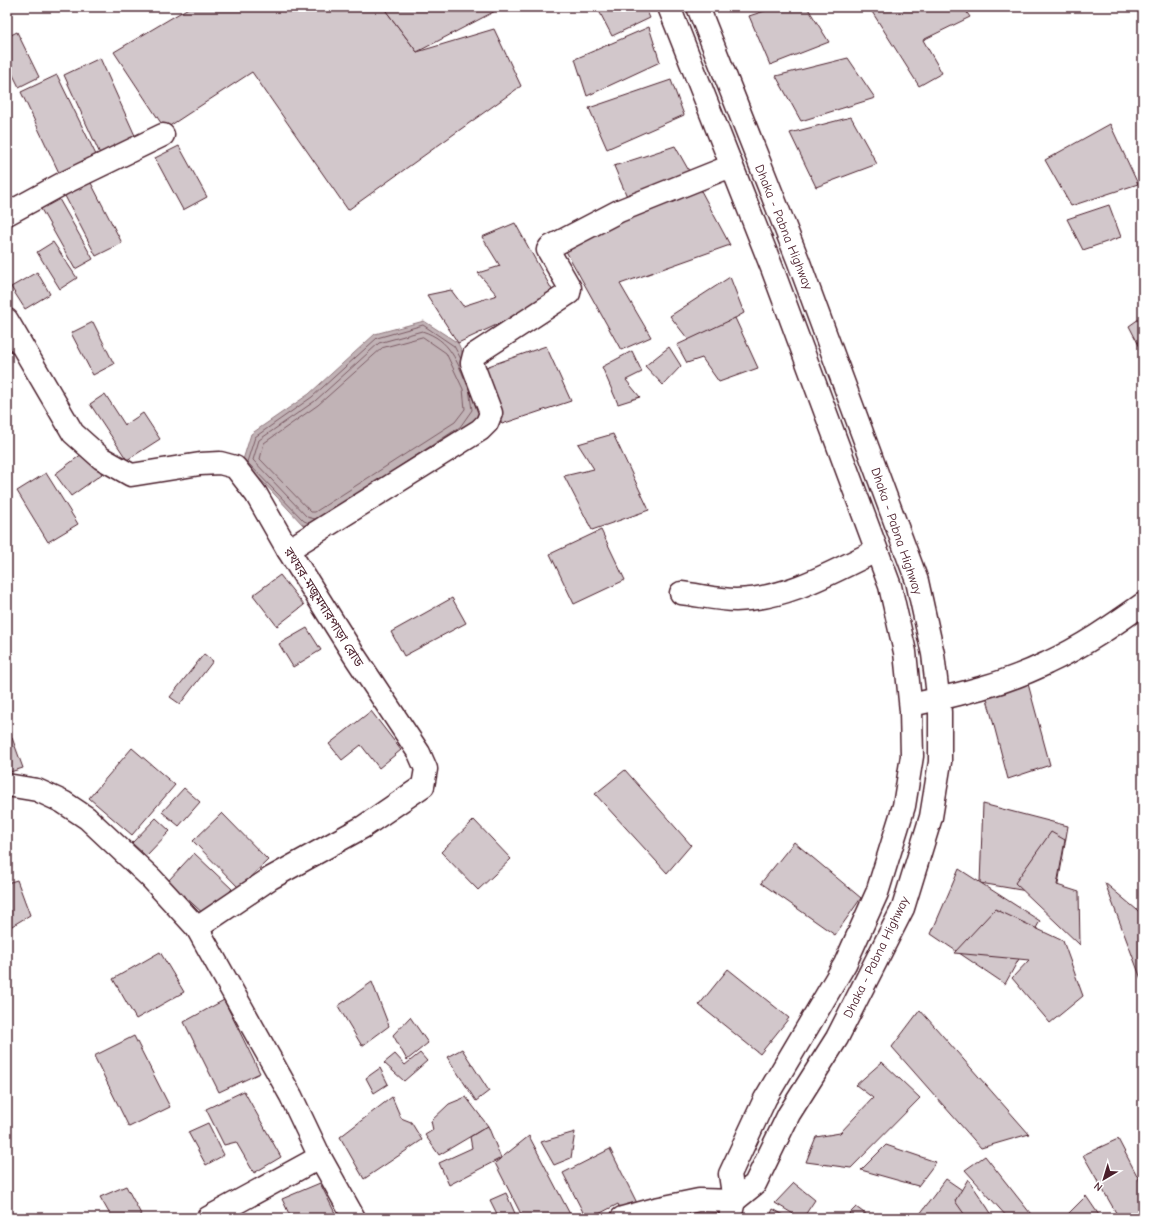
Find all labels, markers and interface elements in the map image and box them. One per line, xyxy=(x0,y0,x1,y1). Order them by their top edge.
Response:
street label: Dhaka - Pabna Highway xyxy=(752,162,816,292)
street label: Dhaka - Pabna Highway xyxy=(868,465,926,597)
street label: রথঘর-মজুমদারপাড়া রোড xyxy=(281,544,367,670)
street label: Dhaka - Pabna Highway xyxy=(840,894,912,1020)
north arrow xyxy=(1084,1159,1124,1199)
text: N xyxy=(1091,1179,1105,1194)

